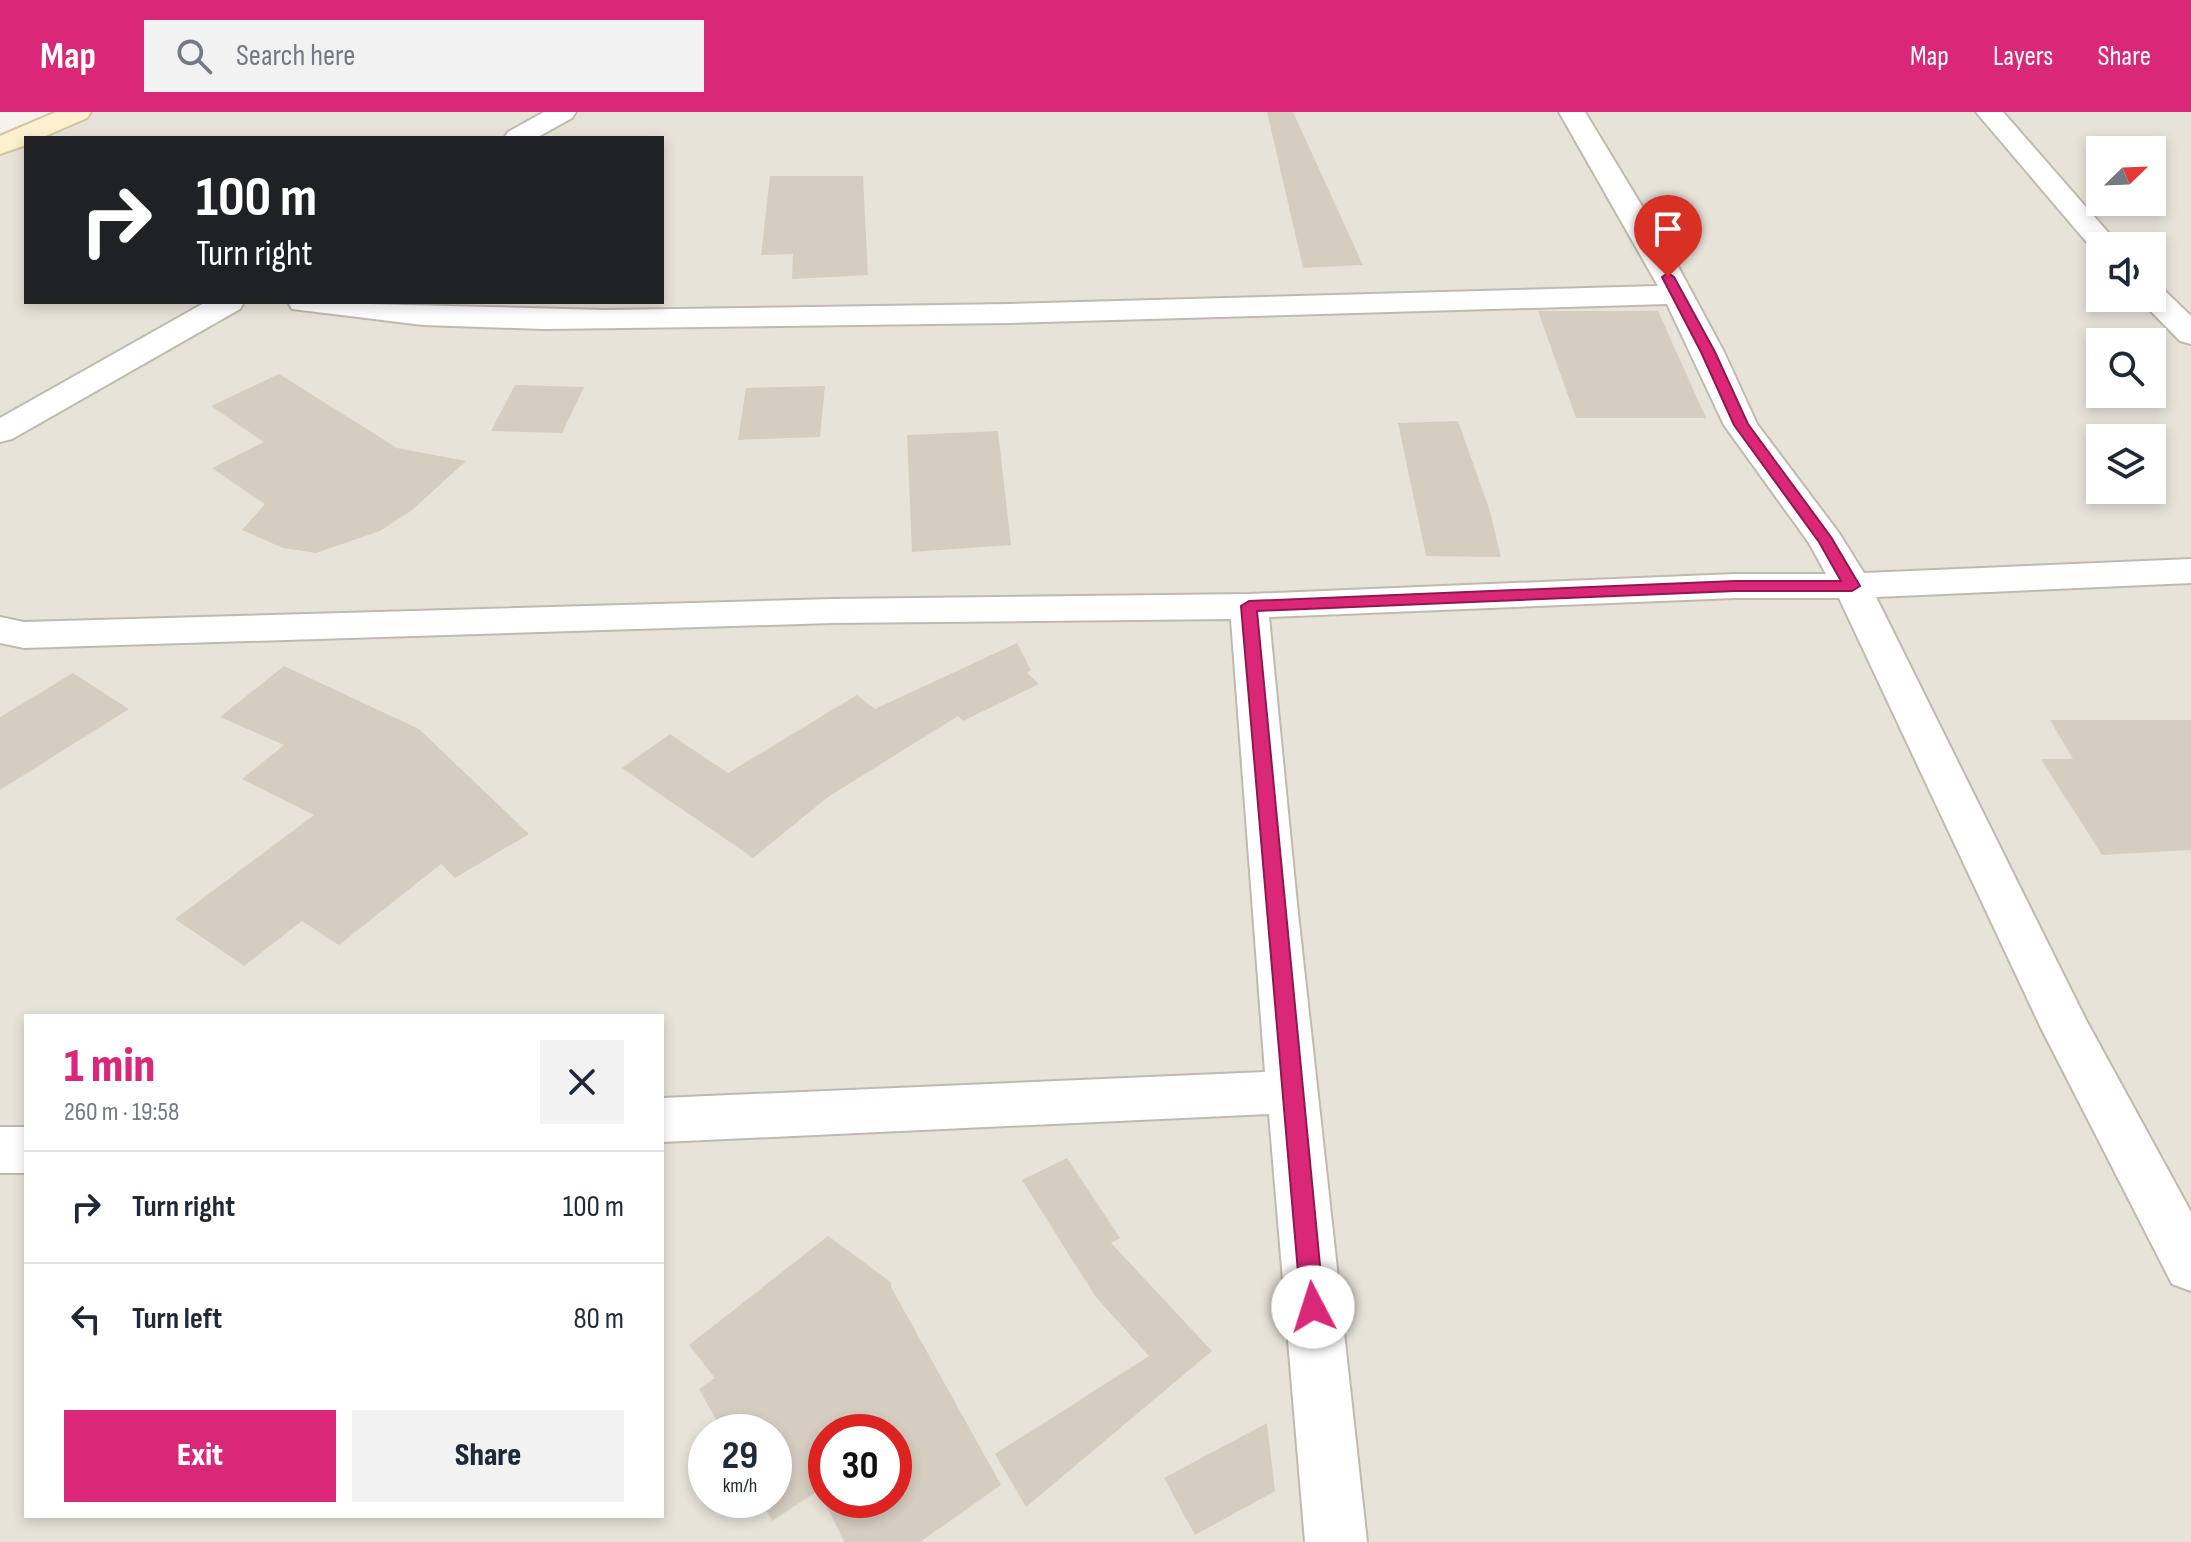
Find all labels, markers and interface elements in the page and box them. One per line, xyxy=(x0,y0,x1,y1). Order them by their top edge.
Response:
search box xyxy=(144,20,704,92)
text: Map xyxy=(40,34,96,79)
icon: search xyxy=(172,34,216,78)
text: Search here xyxy=(236,38,355,74)
text: Map xyxy=(1910,40,1949,73)
text: Layers xyxy=(1993,40,2053,73)
text: Share xyxy=(2097,40,2151,73)
north arrow xyxy=(2086,136,2166,216)
map controls xyxy=(2086,136,2166,504)
text: 100 m xyxy=(196,165,317,232)
icon: right xyxy=(64,168,168,272)
pin xyxy=(1634,195,1702,277)
icon: arrive xyxy=(1646,207,1690,251)
button: sound xyxy=(2086,232,2166,312)
text: Turn right xyxy=(196,233,313,276)
button: search xyxy=(2086,328,2166,408)
button: layers xyxy=(2086,424,2166,504)
text: 1 min xyxy=(64,1038,155,1095)
button: close xyxy=(540,1040,624,1124)
text: 260 m · 19:58 xyxy=(64,1097,179,1128)
icon: right xyxy=(64,1185,108,1229)
text: Turn right xyxy=(132,1189,235,1225)
text: 100 m xyxy=(563,1189,624,1225)
position arrow xyxy=(1271,1265,1355,1349)
icon: left xyxy=(64,1297,108,1341)
text: Turn left xyxy=(132,1301,222,1337)
text: 80 m xyxy=(573,1301,624,1337)
button: Exit xyxy=(64,1410,336,1502)
button: Share xyxy=(352,1410,624,1502)
speed limit sign: 30 xyxy=(808,1414,912,1518)
text: 29 xyxy=(722,1432,758,1480)
text: km/h xyxy=(723,1474,757,1498)

